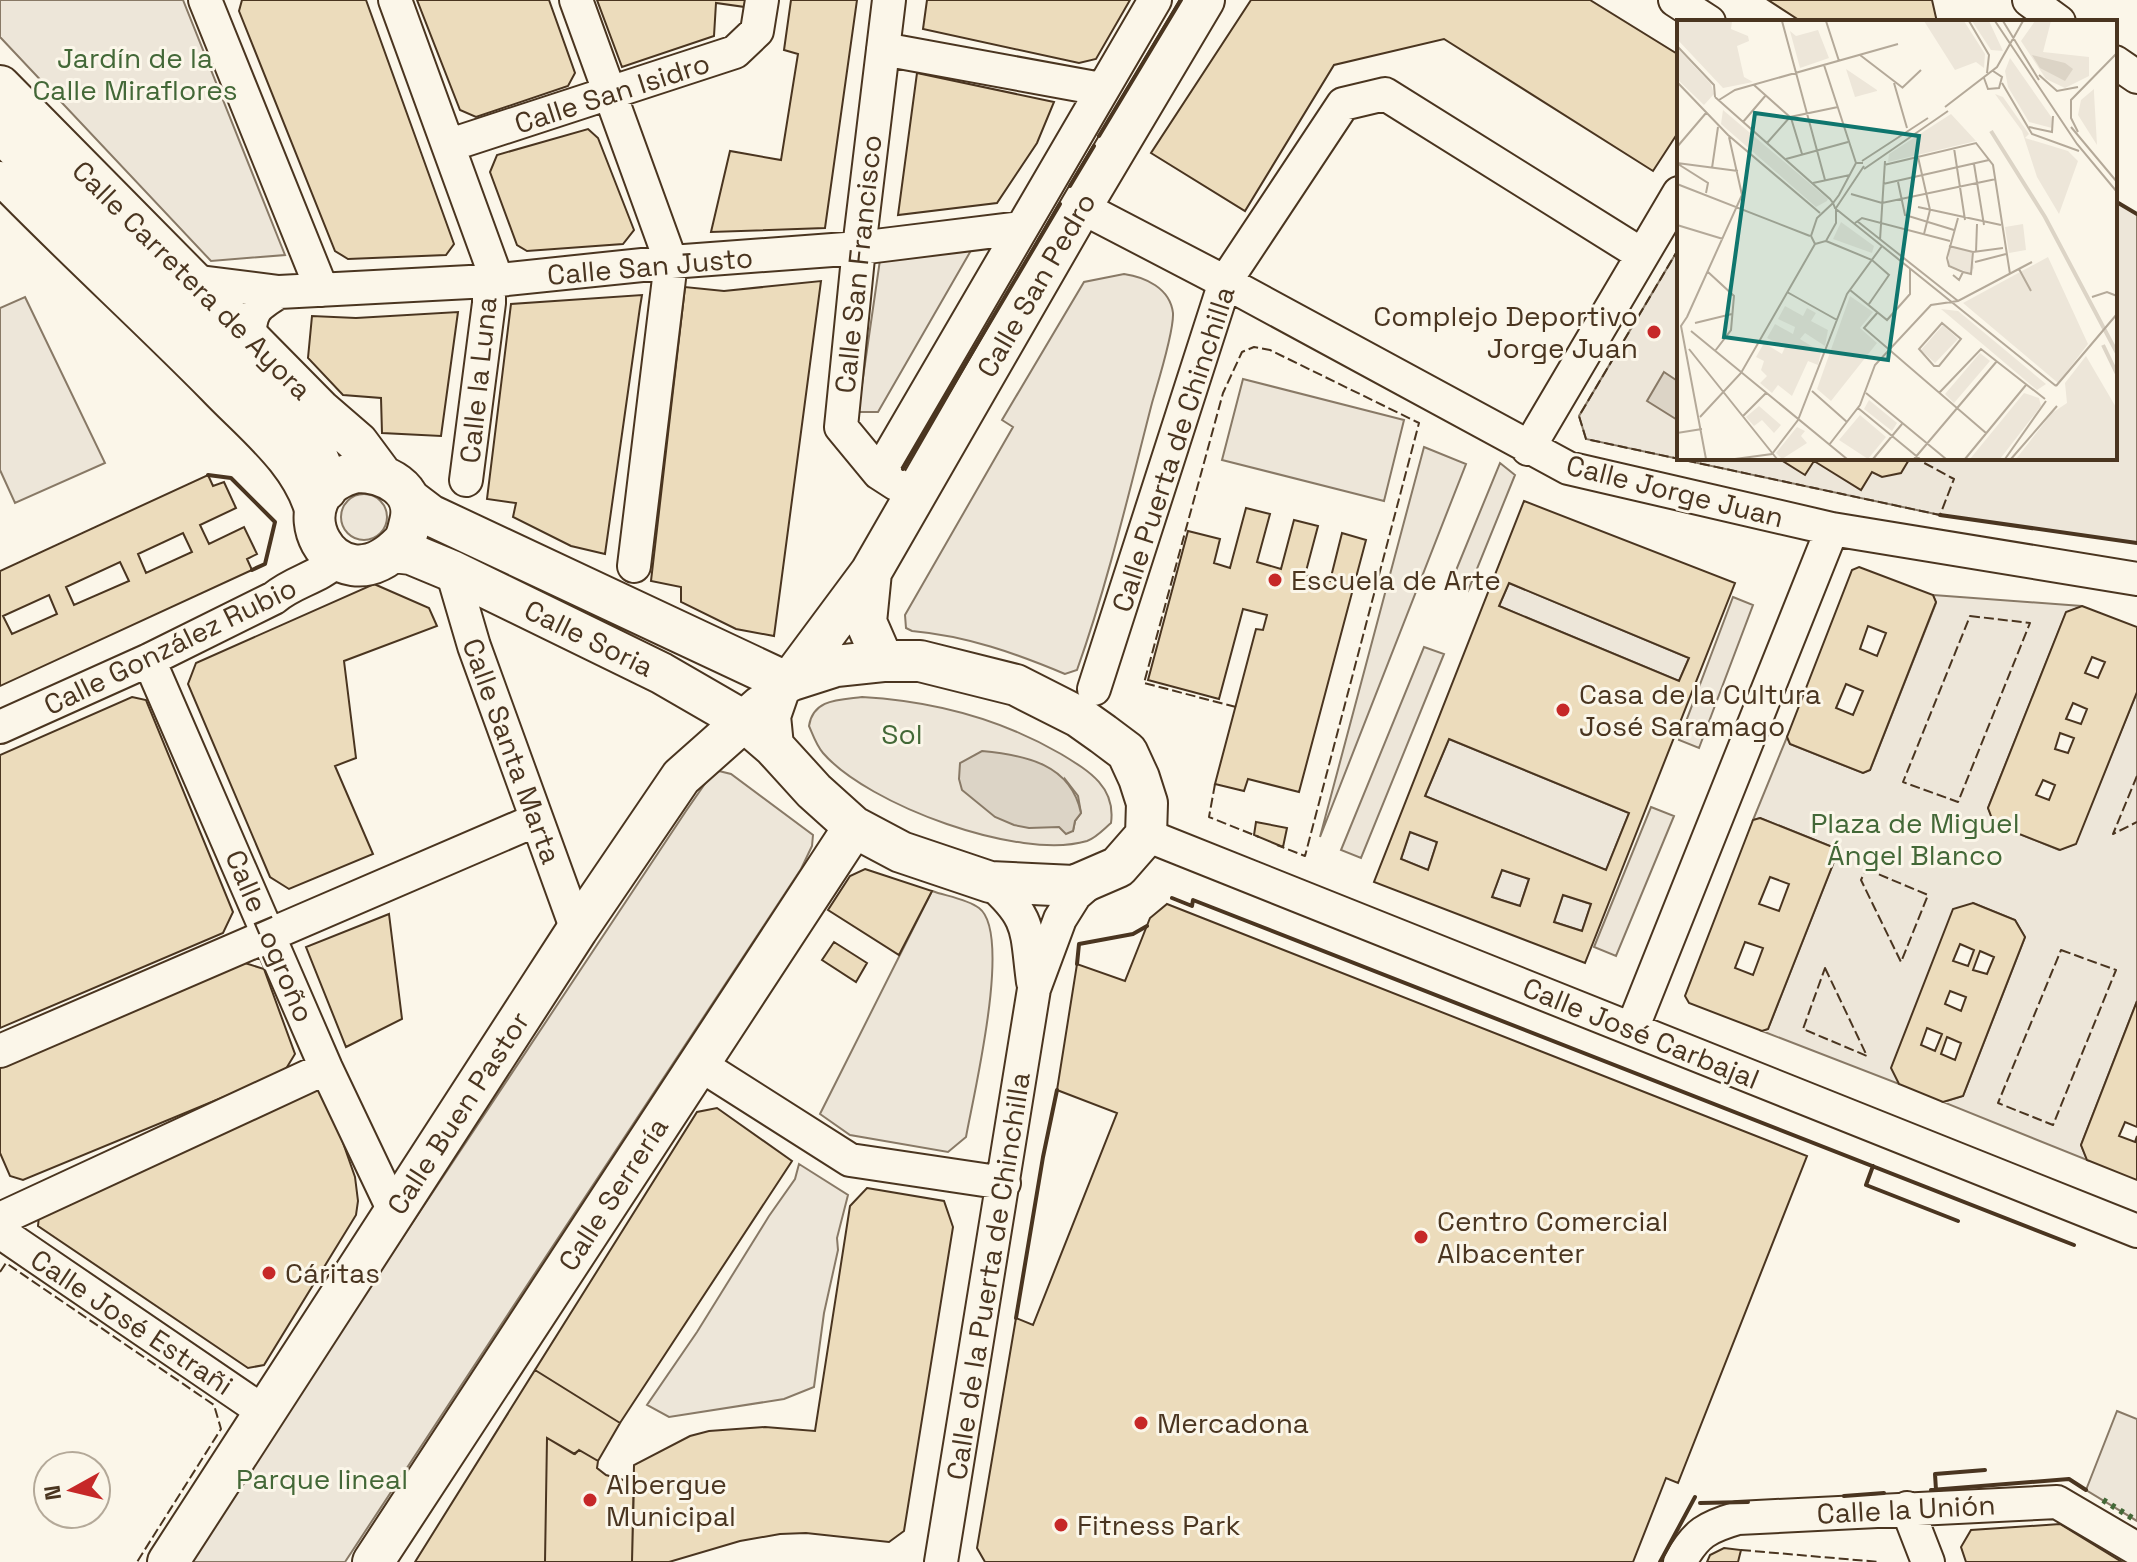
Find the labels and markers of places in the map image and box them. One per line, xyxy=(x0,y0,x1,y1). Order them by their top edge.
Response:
place label: Complejo Deportivo Jorge Juan xyxy=(1373,298,1638,366)
marker: Complejo Deportivo Jorge Juan xyxy=(1645,323,1663,341)
place label: Escuela de Arte xyxy=(1291,562,1501,598)
marker: Escuela de Arte xyxy=(1266,571,1284,589)
place label: Casa de la Cultura José Saramago xyxy=(1579,676,1821,744)
marker: Casa de la Cultura José Saramago xyxy=(1554,701,1572,719)
place label: Centro Comercial Albacenter xyxy=(1437,1203,1668,1271)
marker: Centro Comercial Albacenter xyxy=(1412,1228,1430,1246)
place label: Cáritas xyxy=(285,1255,380,1291)
marker: Cáritas xyxy=(260,1264,278,1282)
place label: Mercadona xyxy=(1157,1405,1309,1441)
marker: Mercadona xyxy=(1132,1414,1150,1432)
place label: Albergue Municipal xyxy=(606,1466,736,1534)
marker: Albergue Municipal xyxy=(581,1491,599,1509)
place label: Fitness Park xyxy=(1077,1507,1241,1543)
marker: Fitness Park xyxy=(1052,1516,1070,1534)

